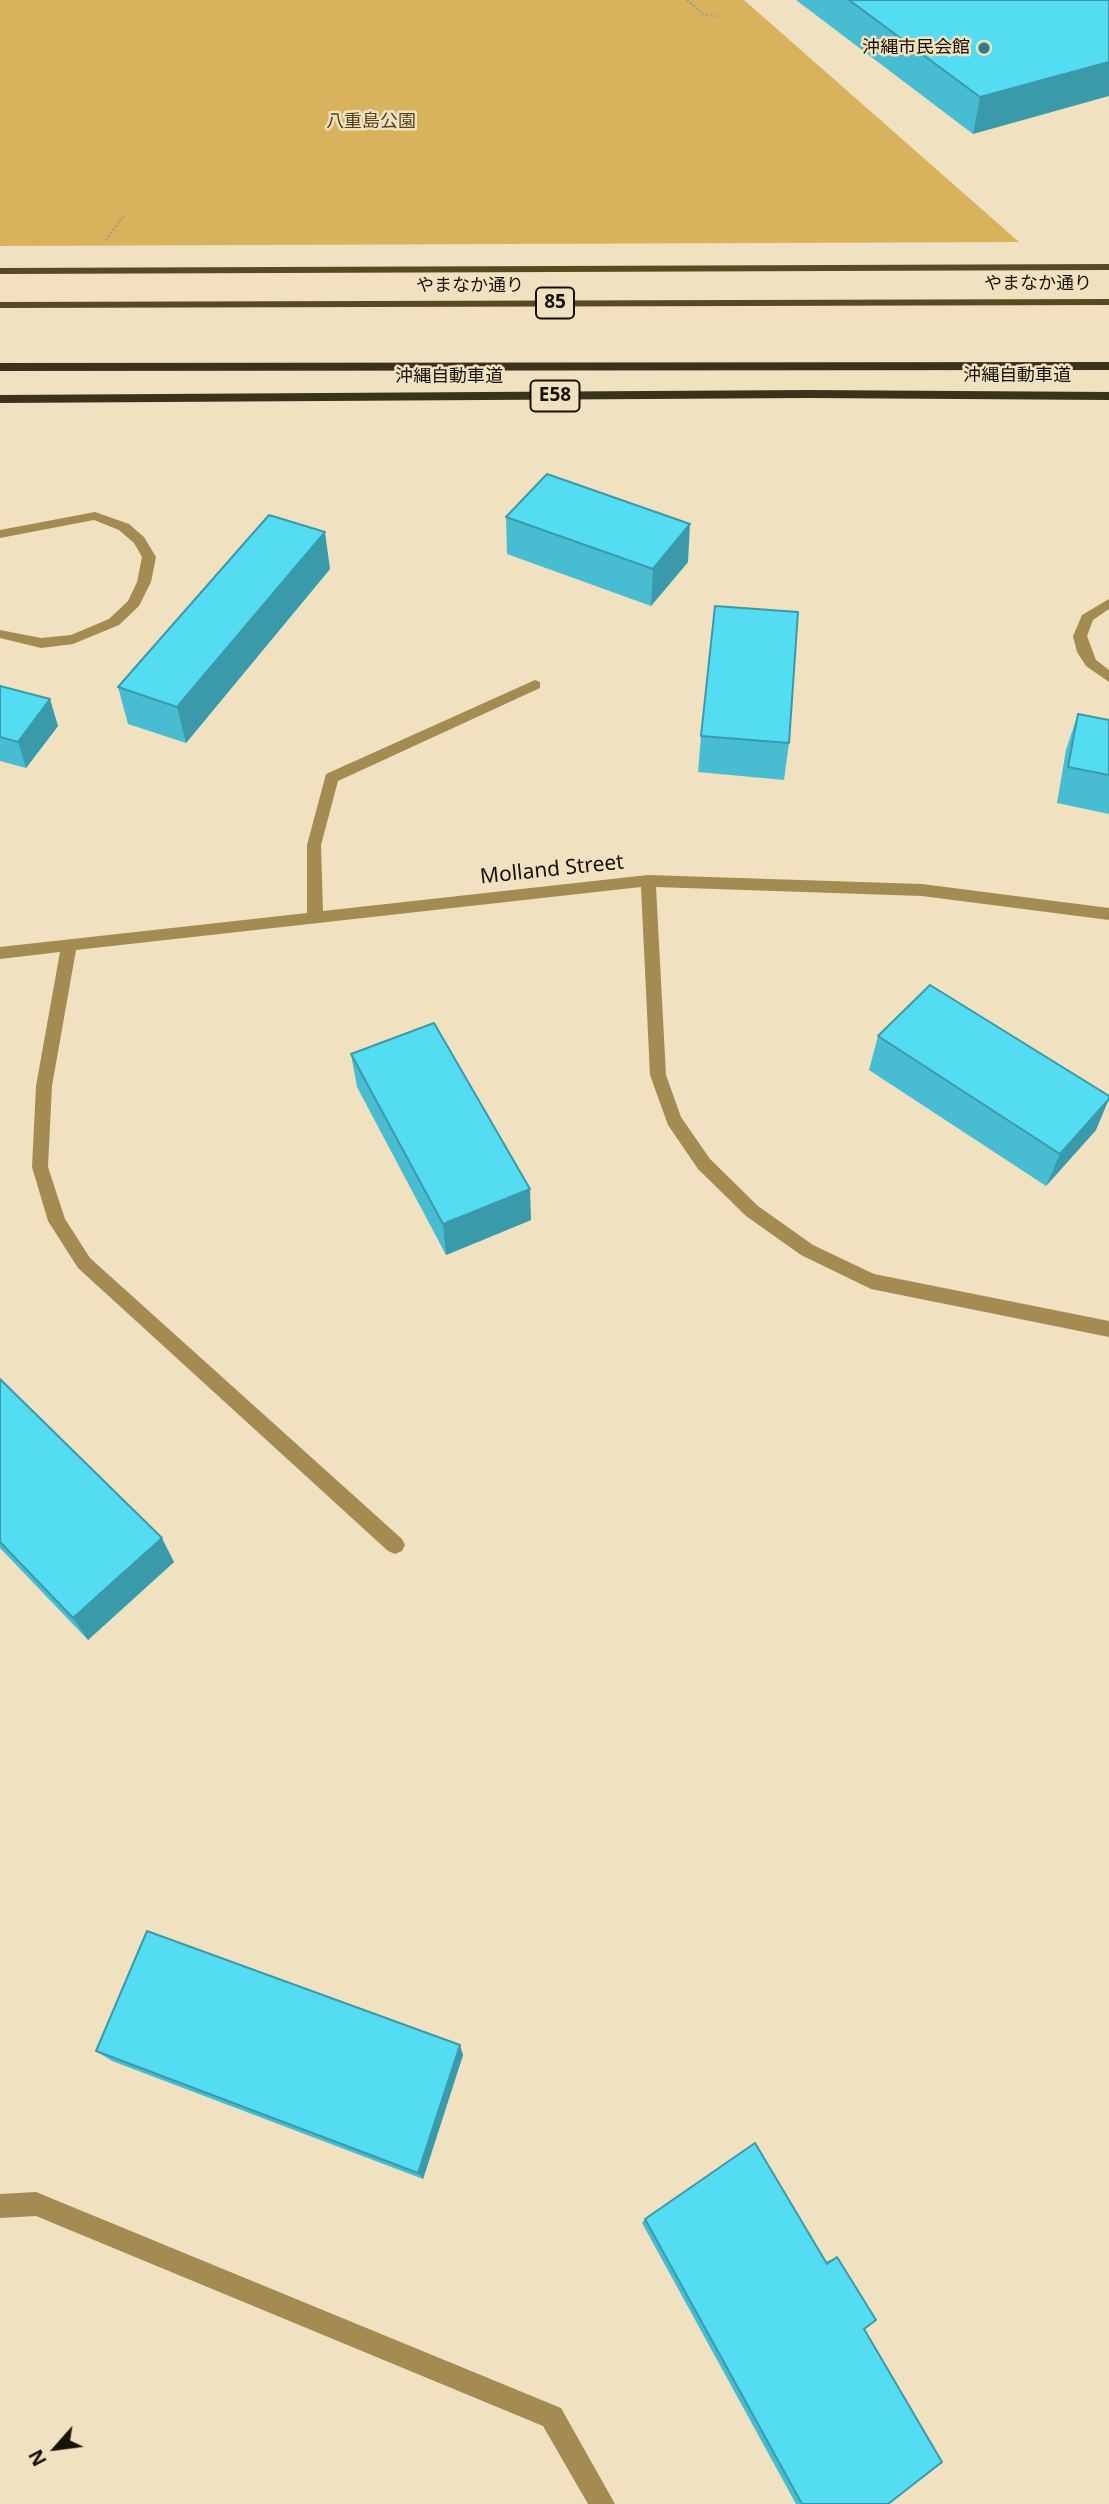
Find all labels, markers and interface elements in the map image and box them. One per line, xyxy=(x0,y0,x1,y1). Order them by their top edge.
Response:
place label: 沖縄市民会館 xyxy=(862,37,970,59)
marker: 沖縄市民会館 xyxy=(976,40,992,56)
park label: 八重島公園 xyxy=(326,111,416,133)
street label: やまなか通り xyxy=(984,273,1092,295)
street label: やまなか通り xyxy=(416,275,524,297)
road number: 85 xyxy=(536,288,574,318)
street label: 沖縄自動車道 xyxy=(963,365,1071,387)
street label: 沖縄自動車道 xyxy=(395,366,503,388)
road number: E58 xyxy=(530,380,580,412)
street label: Molland Street xyxy=(479,850,625,890)
north arrow xyxy=(21,2413,91,2483)
text: N xyxy=(22,2445,53,2471)

